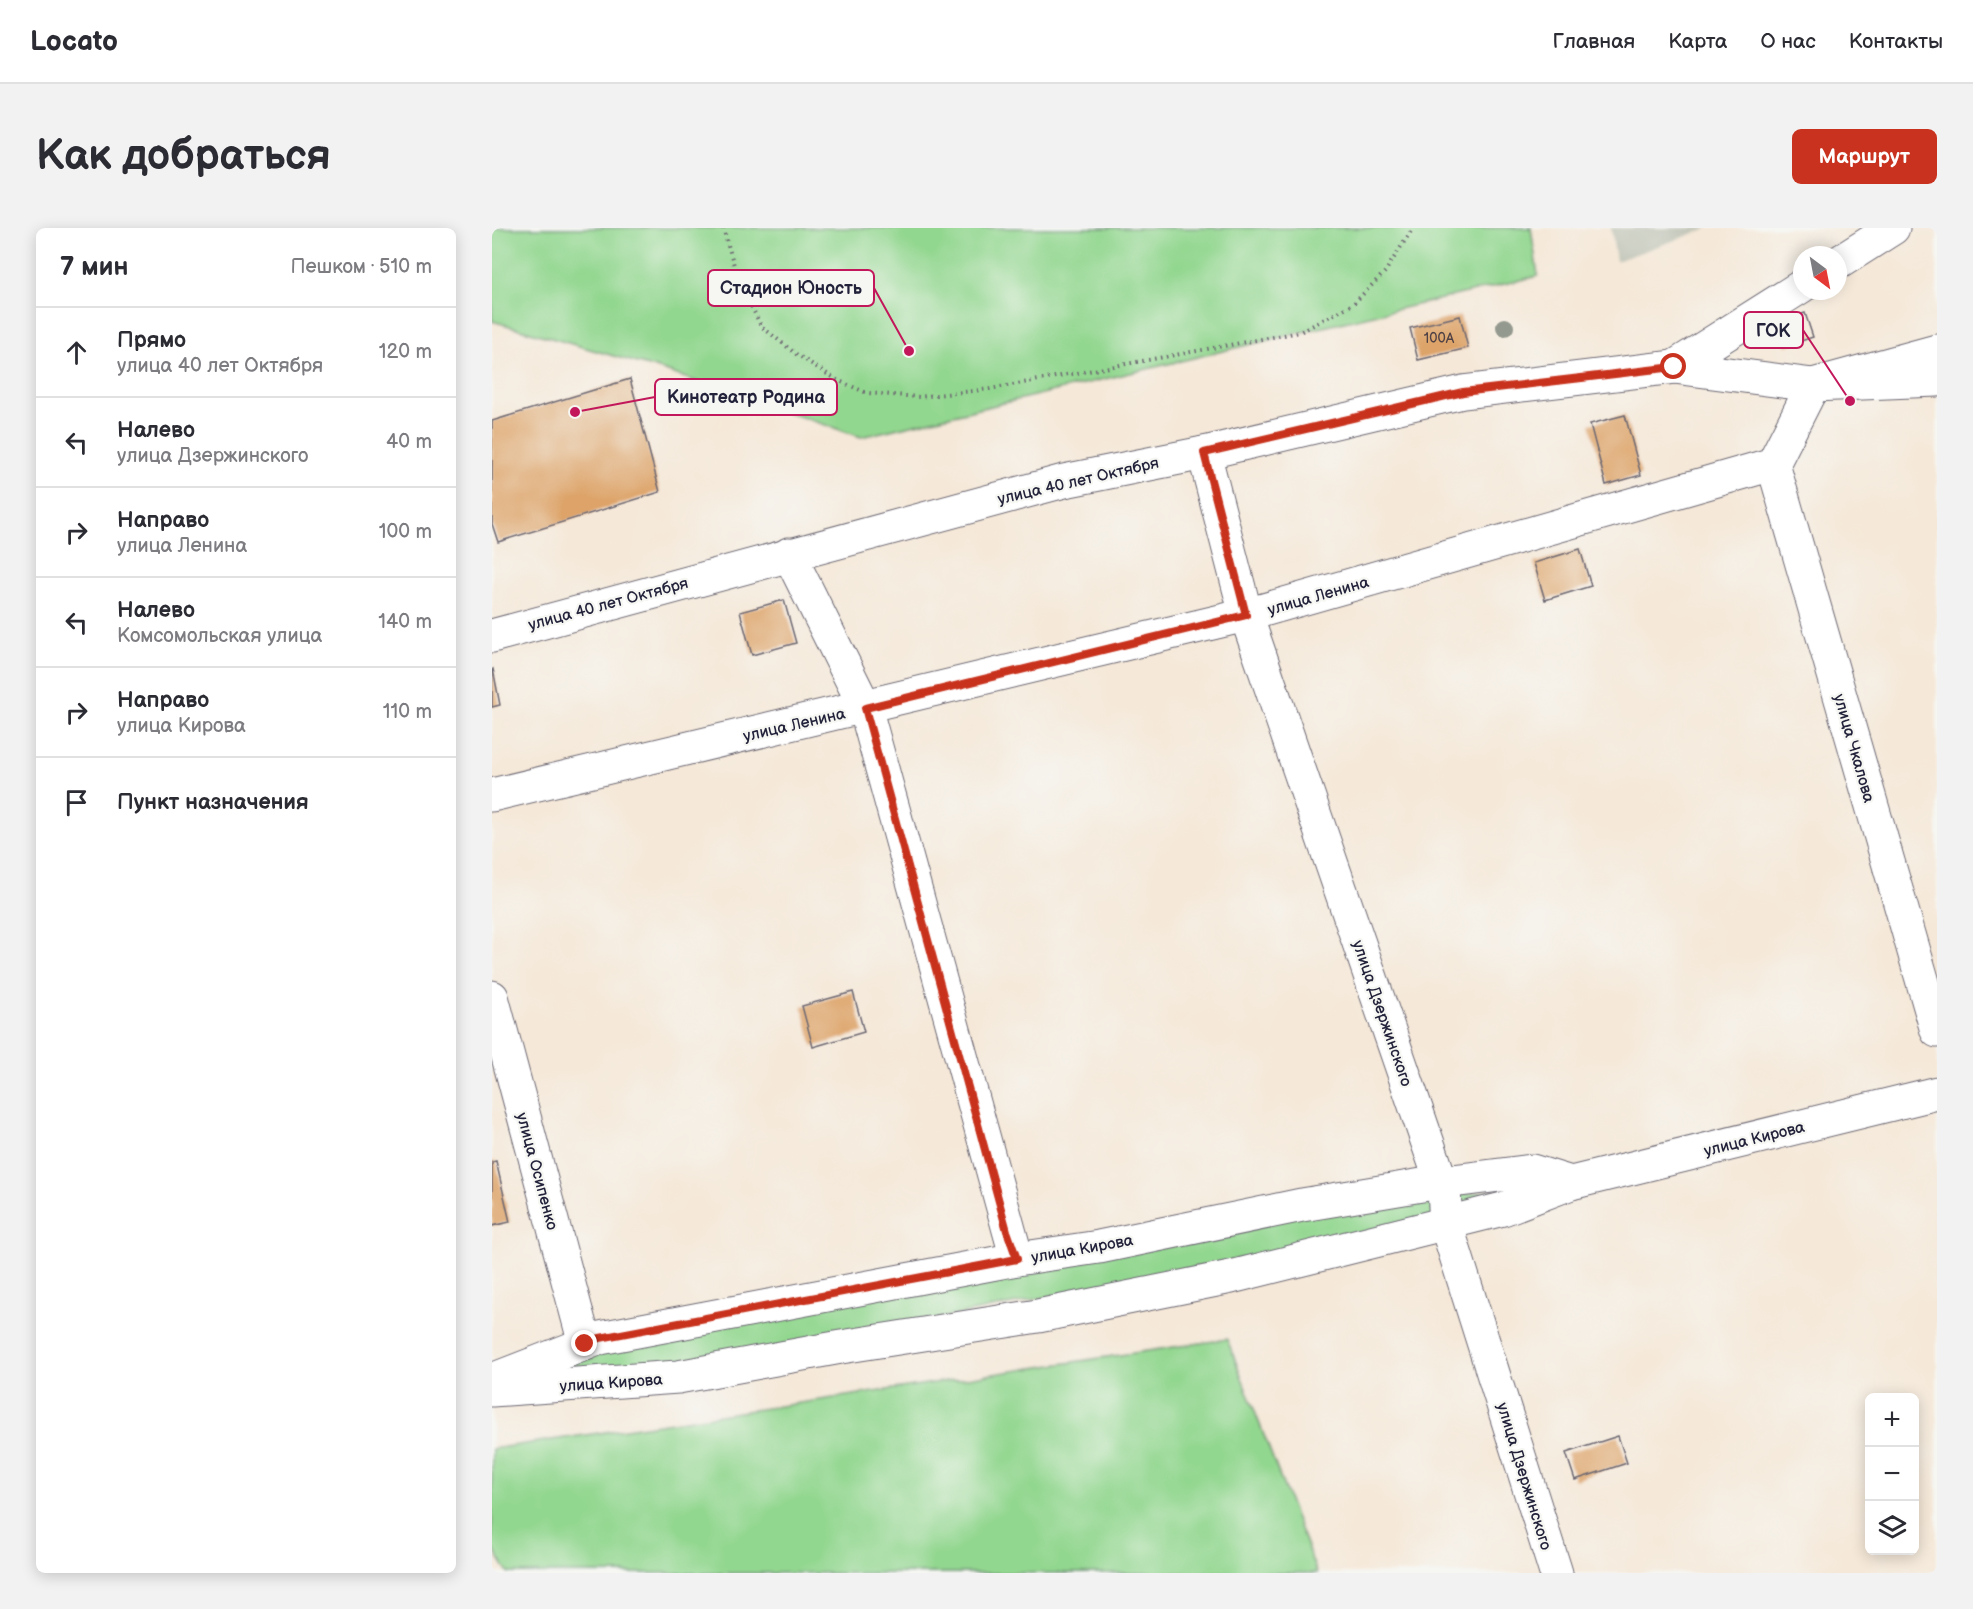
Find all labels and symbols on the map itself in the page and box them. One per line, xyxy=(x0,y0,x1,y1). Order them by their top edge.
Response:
north arrow xyxy=(1793,246,1847,300)
callout: Стадион Юность xyxy=(708,270,874,306)
text: Стадион Юность xyxy=(720,278,863,299)
callout: ГОК xyxy=(1744,312,1803,348)
text: ГОК xyxy=(1756,321,1791,342)
house number: 100А xyxy=(1424,330,1455,347)
route start xyxy=(1660,353,1686,379)
callout: Кинотеатр Родина xyxy=(655,379,837,415)
text: Кинотеатр Родина xyxy=(667,387,825,408)
street label: улица 40 лет Октября xyxy=(996,454,1161,509)
street label: улица Ленина xyxy=(1266,573,1372,620)
street label: улица 40 лет Октября xyxy=(526,574,691,635)
street label: улица Чкалова xyxy=(1829,692,1878,805)
street label: улица Ленина xyxy=(741,704,848,746)
street label: улица Дзержинского xyxy=(1348,938,1415,1089)
street label: улица Осипенко xyxy=(512,1111,561,1232)
street label: улица Кирова xyxy=(1702,1118,1807,1161)
street label: улица Кирова xyxy=(1030,1231,1135,1268)
route end xyxy=(571,1330,597,1356)
street label: улица Кирова xyxy=(559,1370,664,1397)
street label: улица Дзержинского xyxy=(1492,1400,1555,1552)

